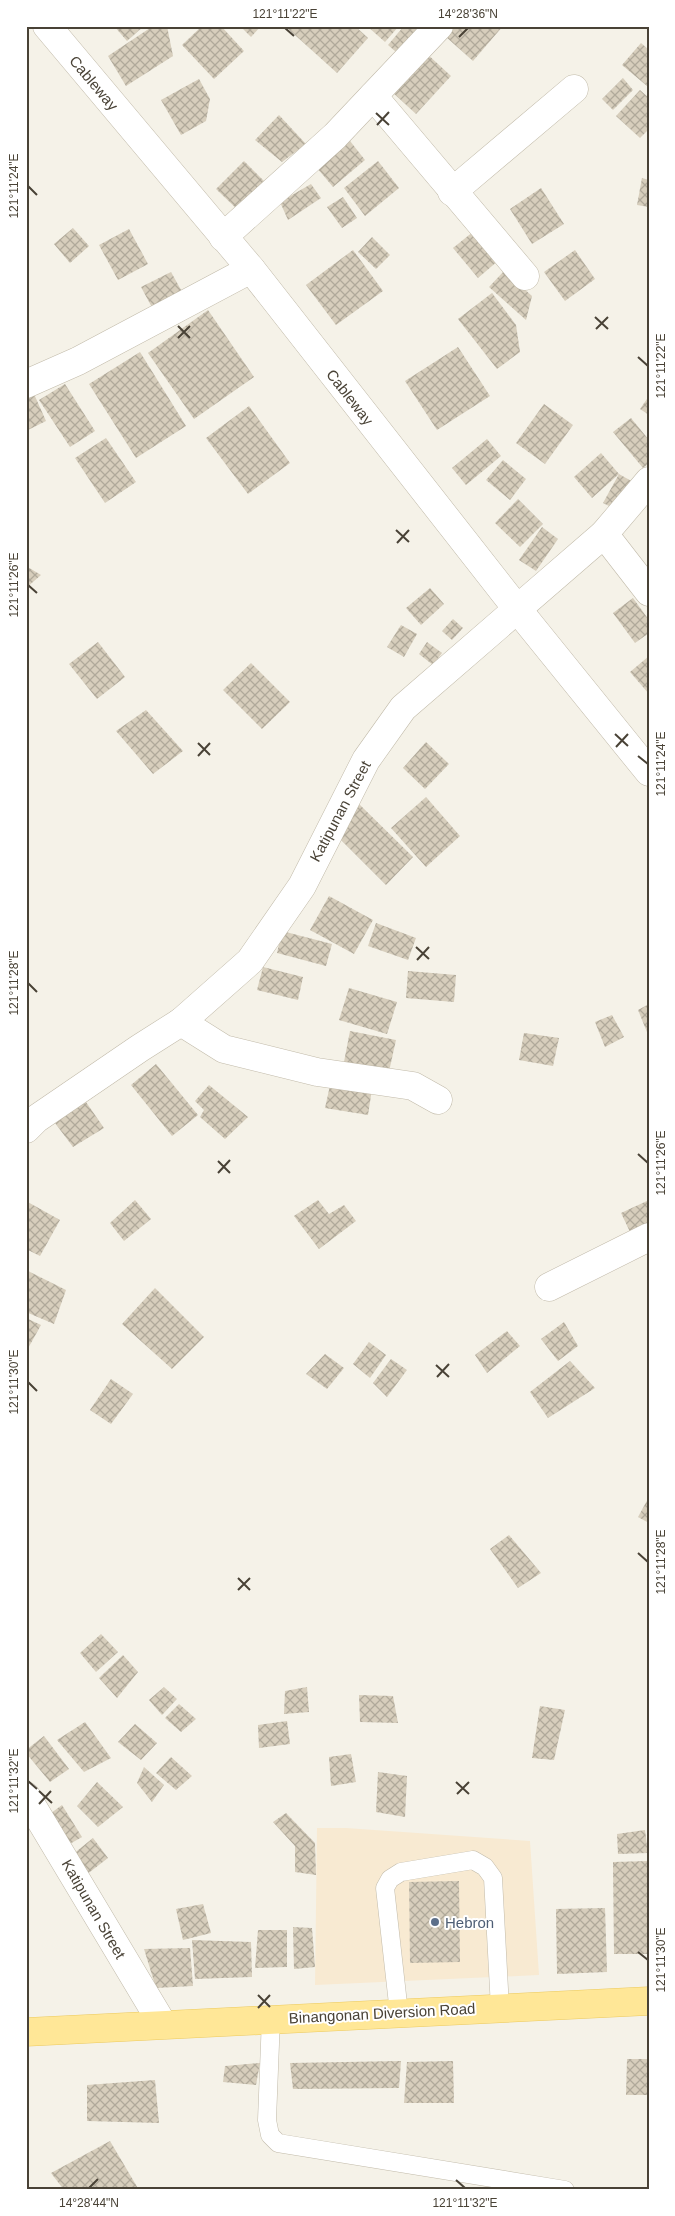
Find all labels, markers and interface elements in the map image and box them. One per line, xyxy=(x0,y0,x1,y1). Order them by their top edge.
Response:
text: 121°11'22"E xyxy=(252,7,318,21)
text: 14°28'36"N xyxy=(438,7,498,21)
street label: Cableway xyxy=(66,52,122,114)
text: 121°11'24"E xyxy=(7,153,21,219)
text: 121°11'22"E xyxy=(654,333,668,399)
street label: Cableway xyxy=(323,366,377,429)
text: 121°11'26"E xyxy=(7,552,21,618)
text: 121°11'24"E xyxy=(654,731,668,797)
street label: Katipunan Street xyxy=(306,757,374,864)
text: 121°11'28"E xyxy=(7,950,21,1016)
text: 121°11'26"E xyxy=(654,1130,668,1196)
text: 121°11'30"E xyxy=(7,1349,21,1415)
text: 121°11'28"E xyxy=(654,1529,668,1595)
text: 121°11'32"E xyxy=(7,1748,21,1814)
street label: Katipunan Street xyxy=(59,1856,130,1962)
place label: Hebron xyxy=(445,1914,494,1931)
marker: Hebron xyxy=(429,1916,441,1928)
text: 121°11'30"E xyxy=(654,1927,668,1993)
street label: Binangonan Diversion Road xyxy=(288,2000,476,2026)
text: 14°28'44"N xyxy=(59,2196,119,2210)
text: 121°11'32"E xyxy=(432,2196,498,2210)

